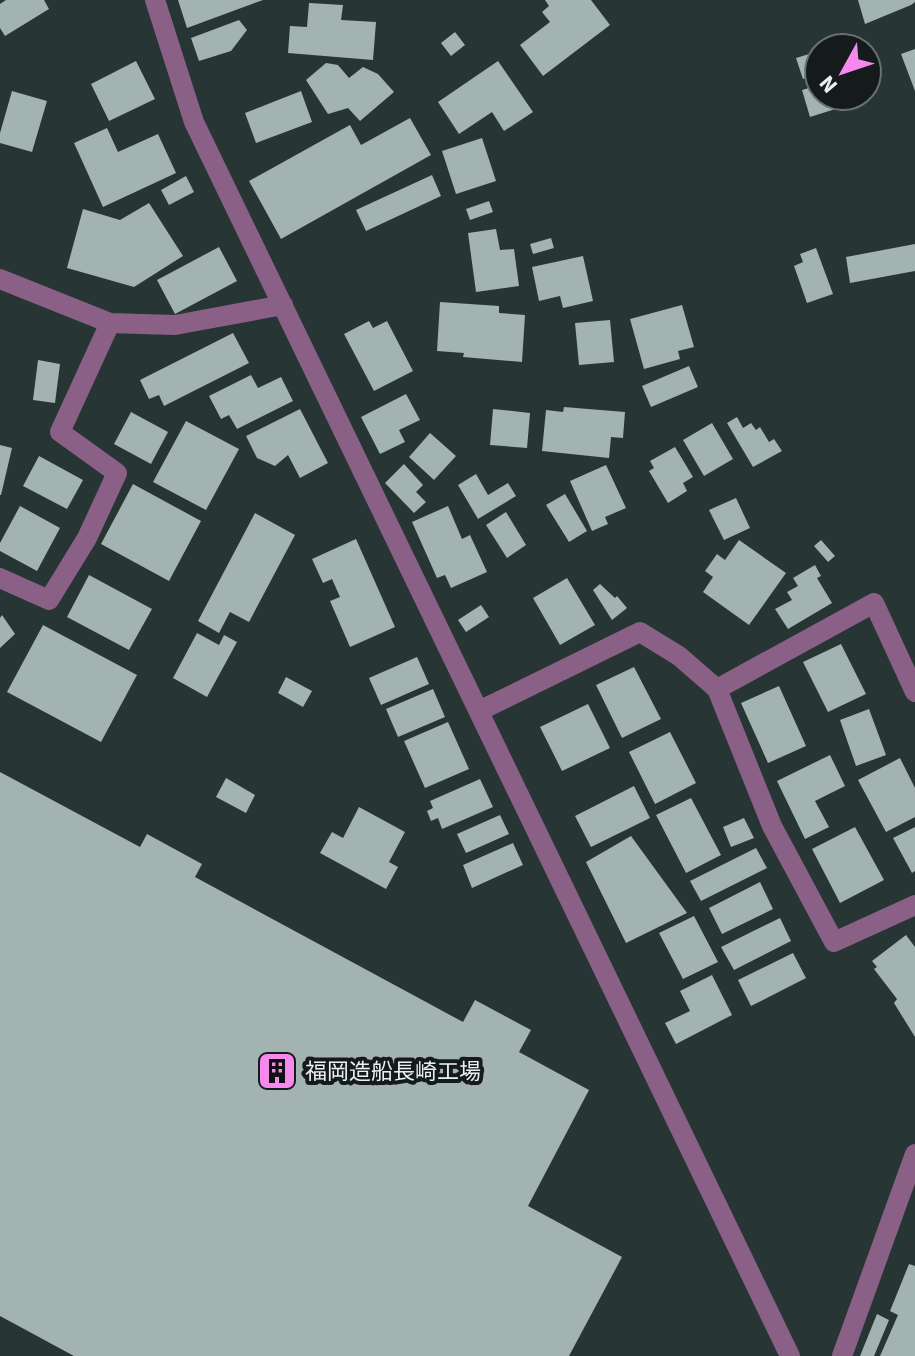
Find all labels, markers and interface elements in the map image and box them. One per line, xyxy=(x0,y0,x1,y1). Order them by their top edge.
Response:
north arrow xyxy=(803,32,883,112)
text: N xyxy=(811,68,845,100)
building icon: 福岡造船長崎工場 xyxy=(256,1050,298,1092)
place label: 福岡造船長崎工場 xyxy=(305,1056,481,1088)

